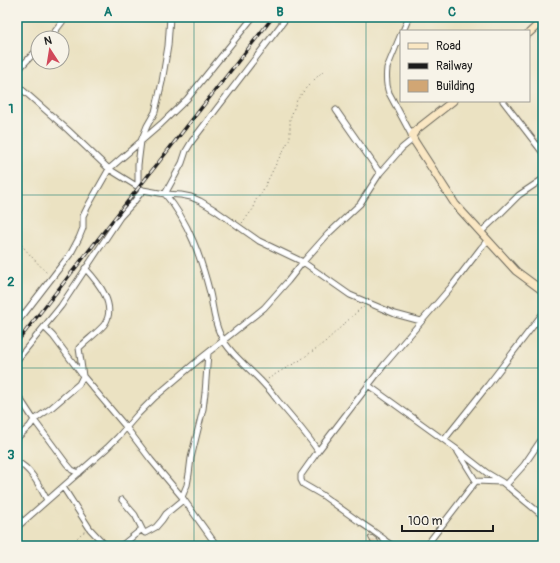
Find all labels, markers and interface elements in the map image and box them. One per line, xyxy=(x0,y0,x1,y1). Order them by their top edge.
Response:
text: A xyxy=(104,4,113,20)
text: B xyxy=(276,4,284,20)
text: C xyxy=(448,4,456,20)
north arrow xyxy=(30,30,70,70)
legend xyxy=(400,30,530,102)
text: N xyxy=(43,33,54,48)
text: Road xyxy=(436,39,461,54)
text: Railway xyxy=(436,59,472,74)
text: Building xyxy=(436,79,475,94)
text: 1 xyxy=(8,101,14,117)
text: 2 xyxy=(7,274,15,290)
text: 3 xyxy=(7,447,15,463)
scale bar xyxy=(402,507,493,533)
text: 100 m xyxy=(408,514,443,529)

